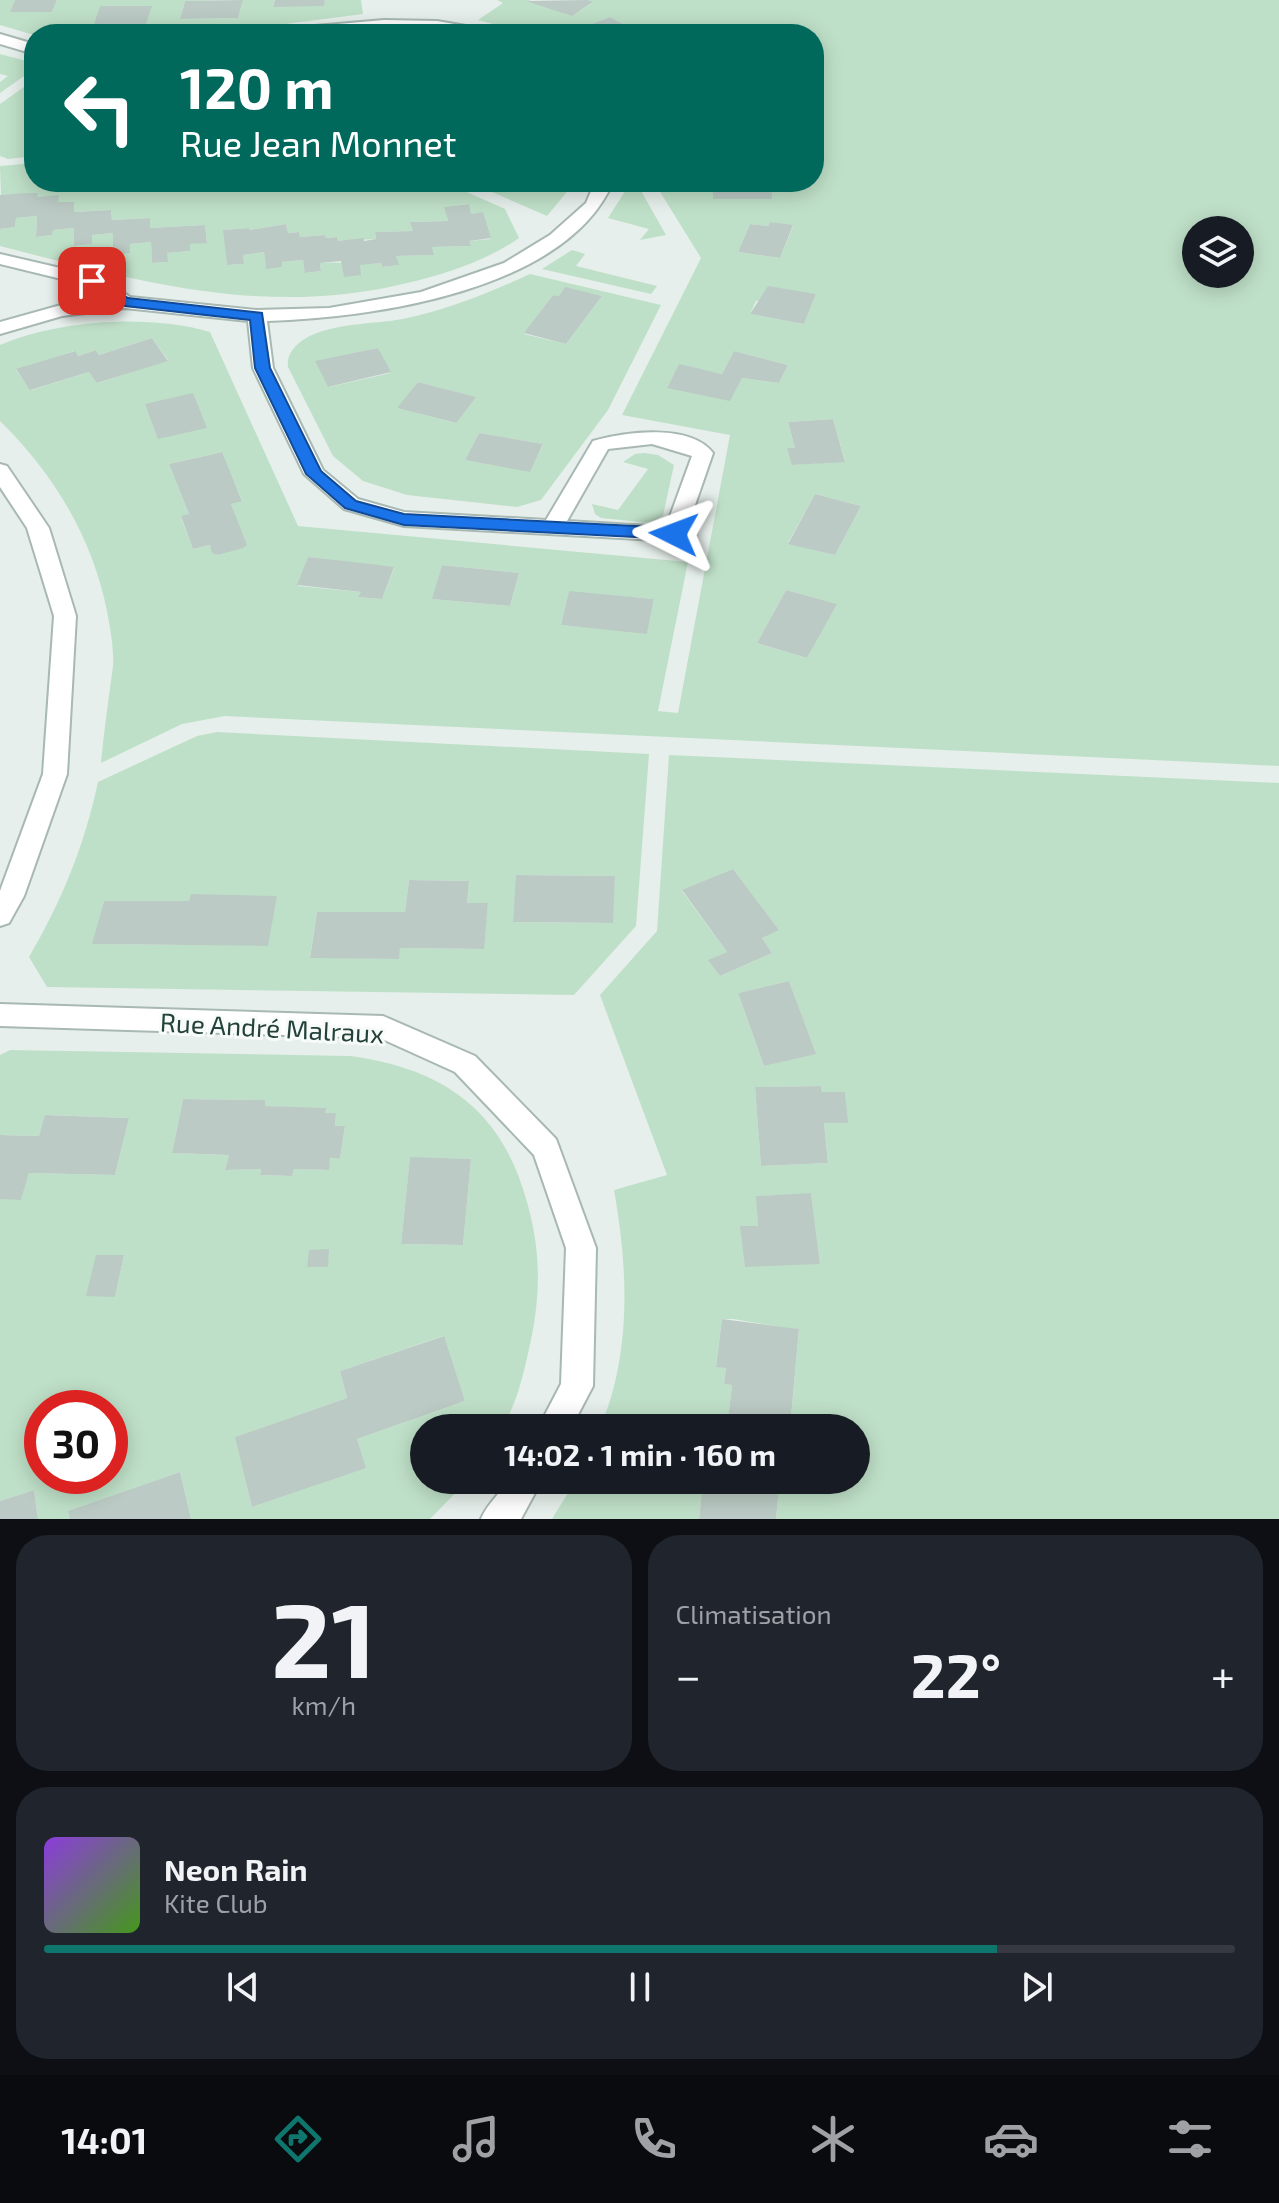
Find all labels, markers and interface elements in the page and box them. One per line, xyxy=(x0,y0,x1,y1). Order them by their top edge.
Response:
text: 120 m xyxy=(180,53,334,120)
icon: left xyxy=(48,56,152,160)
text: Rue Jean Monnet xyxy=(180,121,457,164)
map controls xyxy=(1182,216,1254,288)
button: layers xyxy=(1182,216,1254,288)
pin xyxy=(58,247,126,315)
icon: arrive xyxy=(70,259,114,303)
position arrow xyxy=(632,492,716,576)
street label: Rue André Malraux xyxy=(159,1006,385,1048)
speed limit sign: 30 xyxy=(24,1390,128,1494)
text: 14:02 · 1 min · 160 m xyxy=(504,1436,776,1472)
text: 21 xyxy=(271,1574,376,1699)
text: Climatisation xyxy=(676,1598,832,1629)
text: 22° xyxy=(911,1638,1001,1710)
text: − xyxy=(676,1648,701,1701)
text: + xyxy=(1211,1648,1235,1701)
text: km/h xyxy=(291,1689,356,1720)
text: Neon Rain xyxy=(164,1851,308,1887)
text: Kite Club xyxy=(164,1887,268,1918)
icon: previous xyxy=(221,1965,265,2009)
icon: pause xyxy=(618,1965,662,2009)
icon: next xyxy=(1015,1965,1059,2009)
icon: directions xyxy=(270,2111,326,2167)
icon: music xyxy=(448,2111,504,2167)
icon: phone xyxy=(626,2111,682,2167)
icon: climate xyxy=(805,2111,861,2167)
icon: car xyxy=(983,2111,1039,2167)
icon: filters xyxy=(1162,2111,1218,2167)
text: 14:01 xyxy=(61,2118,147,2161)

